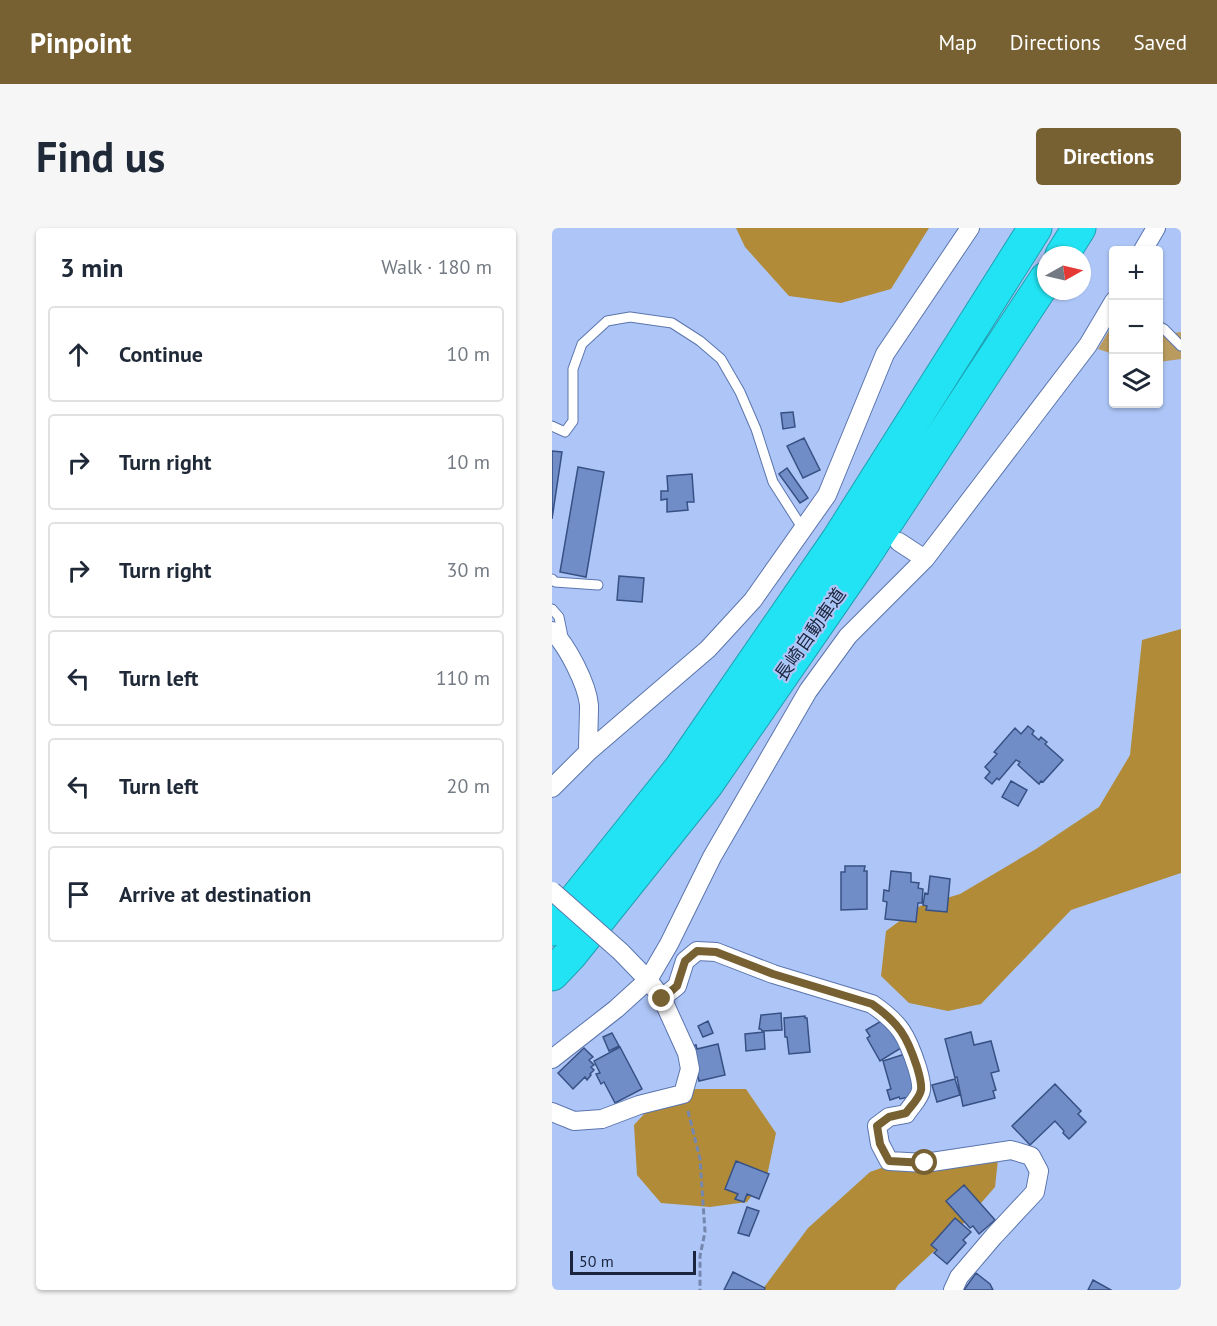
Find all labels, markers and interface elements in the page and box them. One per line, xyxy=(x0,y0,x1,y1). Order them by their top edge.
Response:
text: Pinpoint xyxy=(30,24,132,61)
text: Map xyxy=(938,29,977,56)
text: Directions xyxy=(1010,29,1101,56)
text: Saved xyxy=(1134,29,1187,56)
button: Directions xyxy=(1036,128,1181,185)
text: Find us xyxy=(36,129,165,184)
north arrow xyxy=(1037,246,1091,300)
map controls xyxy=(1109,246,1163,408)
button: + xyxy=(1109,246,1163,300)
text: 3 min xyxy=(60,251,123,284)
text: Walk · 180 m xyxy=(381,254,492,280)
button: − xyxy=(1109,300,1163,354)
icon: ahead xyxy=(62,338,95,371)
text: Continue xyxy=(119,340,203,368)
text: 10 m xyxy=(447,341,490,367)
button: layers xyxy=(1109,354,1163,408)
icon: right xyxy=(62,446,95,479)
text: Turn right xyxy=(119,448,211,476)
text: 10 m xyxy=(447,449,490,475)
icon: right xyxy=(62,554,95,587)
text: Turn right xyxy=(119,556,211,584)
text: 30 m xyxy=(447,557,490,583)
street label: 長崎自動車道 xyxy=(770,583,850,685)
icon: left xyxy=(62,662,95,695)
text: Turn left xyxy=(119,664,199,692)
text: 110 m xyxy=(436,665,490,691)
icon: left xyxy=(62,770,95,803)
text: Turn left xyxy=(119,772,199,800)
text: 20 m xyxy=(447,773,490,799)
icon: arrive xyxy=(62,878,95,911)
text: Arrive at destination xyxy=(119,880,311,908)
route end xyxy=(648,985,674,1011)
route start xyxy=(911,1149,937,1175)
scale bar xyxy=(570,1248,696,1276)
text: 50 m xyxy=(579,1251,614,1271)

